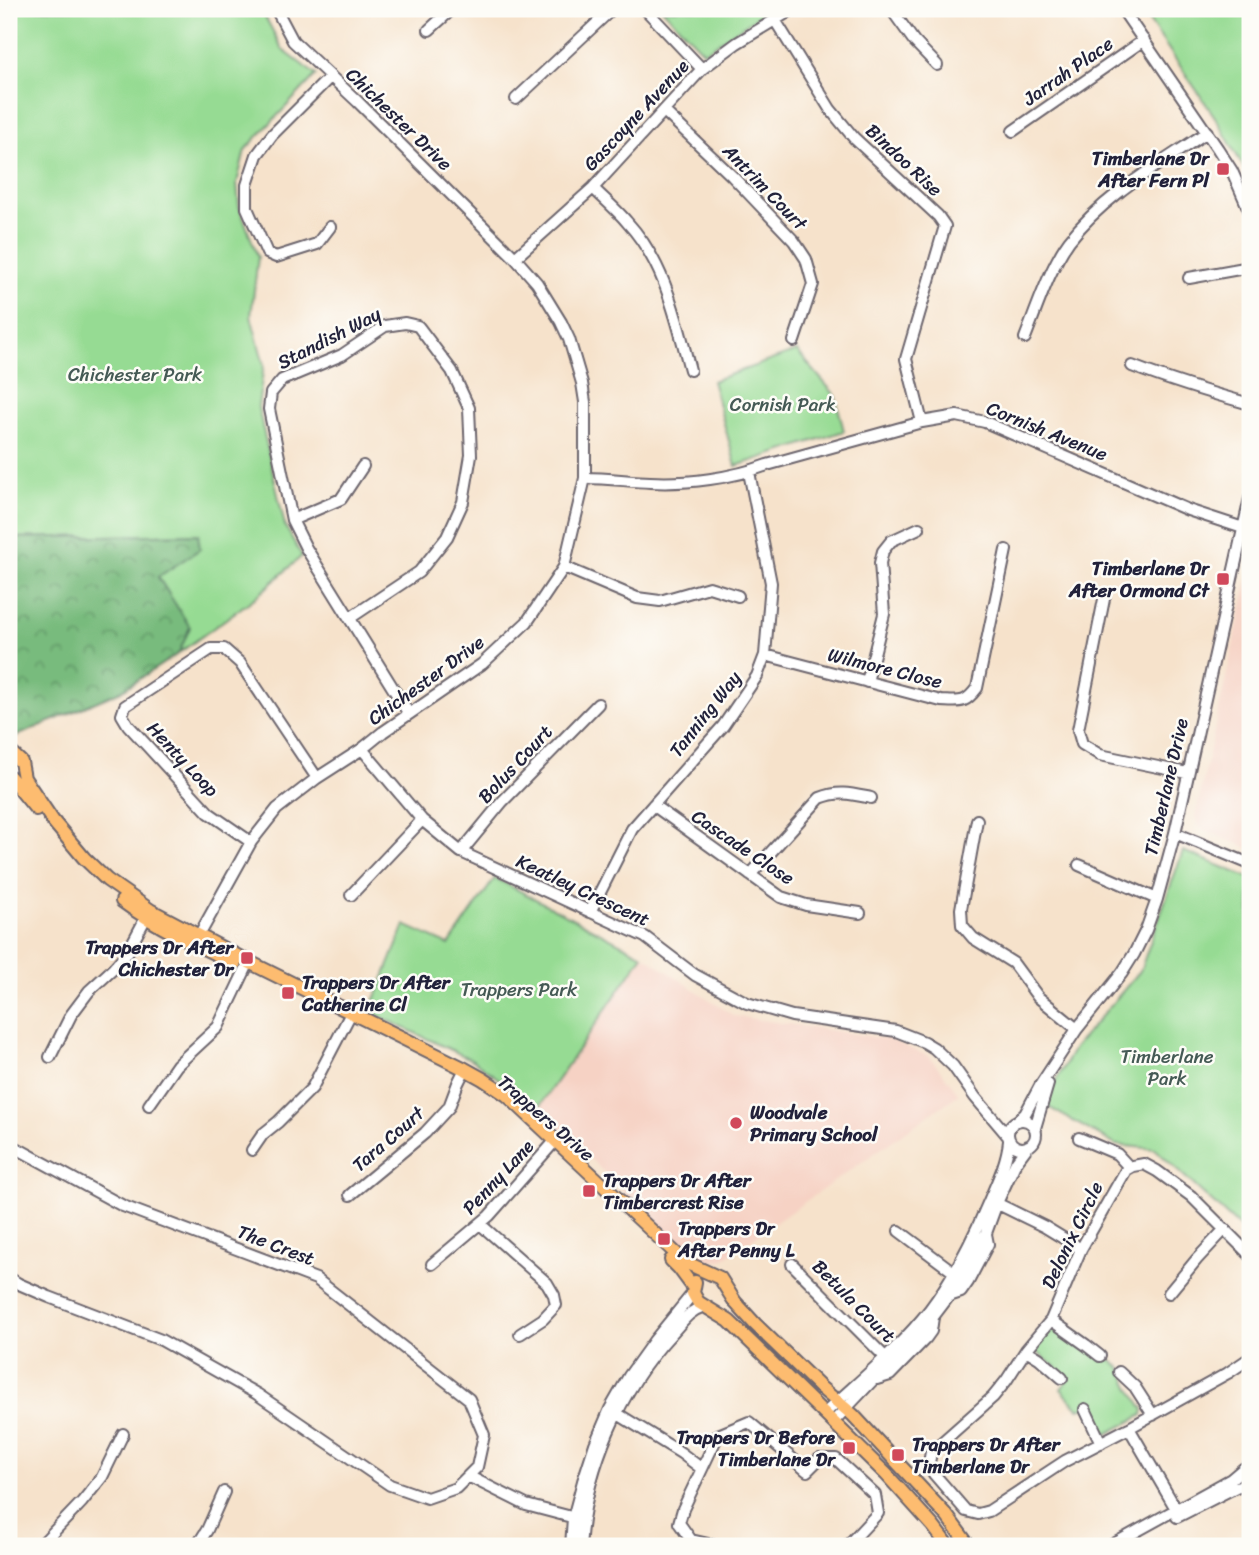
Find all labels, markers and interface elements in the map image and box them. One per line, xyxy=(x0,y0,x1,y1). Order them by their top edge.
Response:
street label: Jarrah Place xyxy=(1015,27,1120,115)
street label: Gascoyne Avenue xyxy=(575,51,697,179)
street label: Chichester Drive xyxy=(338,59,460,179)
street label: Bindoo Rise xyxy=(858,115,950,205)
street label: Antrim Court xyxy=(714,135,816,239)
place label: Timberlane Dr After Fern Pl xyxy=(1092,142,1211,197)
marker: Timberlane Dr After Fern Pl xyxy=(1215,161,1231,177)
street label: Standish Way xyxy=(271,298,387,378)
park label: Chichester Park xyxy=(68,358,202,391)
park label: Cornish Park xyxy=(730,388,836,421)
street label: Cornish Avenue xyxy=(981,392,1113,470)
place label: Timberlane Dr After Ormond Ct xyxy=(1068,552,1210,607)
marker: Timberlane Dr After Ormond Ct xyxy=(1215,571,1231,587)
street label: Chichester Drive xyxy=(360,626,492,734)
street label: Wilmore Close xyxy=(824,638,946,698)
street label: Tanning Way xyxy=(660,663,750,765)
street label: Henty Loop xyxy=(139,713,227,805)
street label: Timberlane Drive xyxy=(1134,715,1198,859)
street label: Bolus Court xyxy=(469,717,561,811)
street label: Cascade Close xyxy=(685,800,802,894)
street label: Keatley Crescent xyxy=(511,845,655,935)
place label: Trappers Dr After Chichester Dr xyxy=(85,931,235,986)
marker: Trappers Dr After Chichester Dr xyxy=(239,950,255,966)
place label: Trappers Dr After Catherine Cl xyxy=(301,966,452,1021)
park label: Trappers Park xyxy=(461,973,578,1006)
marker: Trappers Dr After Catherine Cl xyxy=(280,985,296,1001)
park label: Timberlane Park xyxy=(1120,1040,1214,1095)
street label: Trappers Drive xyxy=(490,1066,602,1170)
place label: Woodvale Primary School xyxy=(750,1096,879,1151)
street label: Tara Court xyxy=(344,1097,433,1180)
marker: Woodvale Primary School xyxy=(728,1115,744,1131)
street label: Penny Lane xyxy=(454,1131,542,1223)
place label: Trappers Dr After Timbercrest Rise xyxy=(603,1164,753,1219)
street label: Delonix Circle xyxy=(1032,1175,1112,1294)
marker: Trappers Dr After Timbercrest Rise xyxy=(581,1183,597,1199)
place label: Trappers Dr After Penny L xyxy=(677,1212,795,1267)
street label: The Crest xyxy=(232,1215,320,1275)
marker: Trappers Dr After Penny L xyxy=(656,1231,672,1247)
street label: Betula Court xyxy=(804,1251,904,1351)
place label: Trappers Dr Before Timberlane Dr xyxy=(676,1421,836,1476)
place label: Trappers Dr After Timberlane Dr xyxy=(912,1428,1062,1483)
marker: Trappers Dr Before Timberlane Dr xyxy=(841,1440,857,1456)
marker: Trappers Dr After Timberlane Dr xyxy=(890,1447,906,1463)

